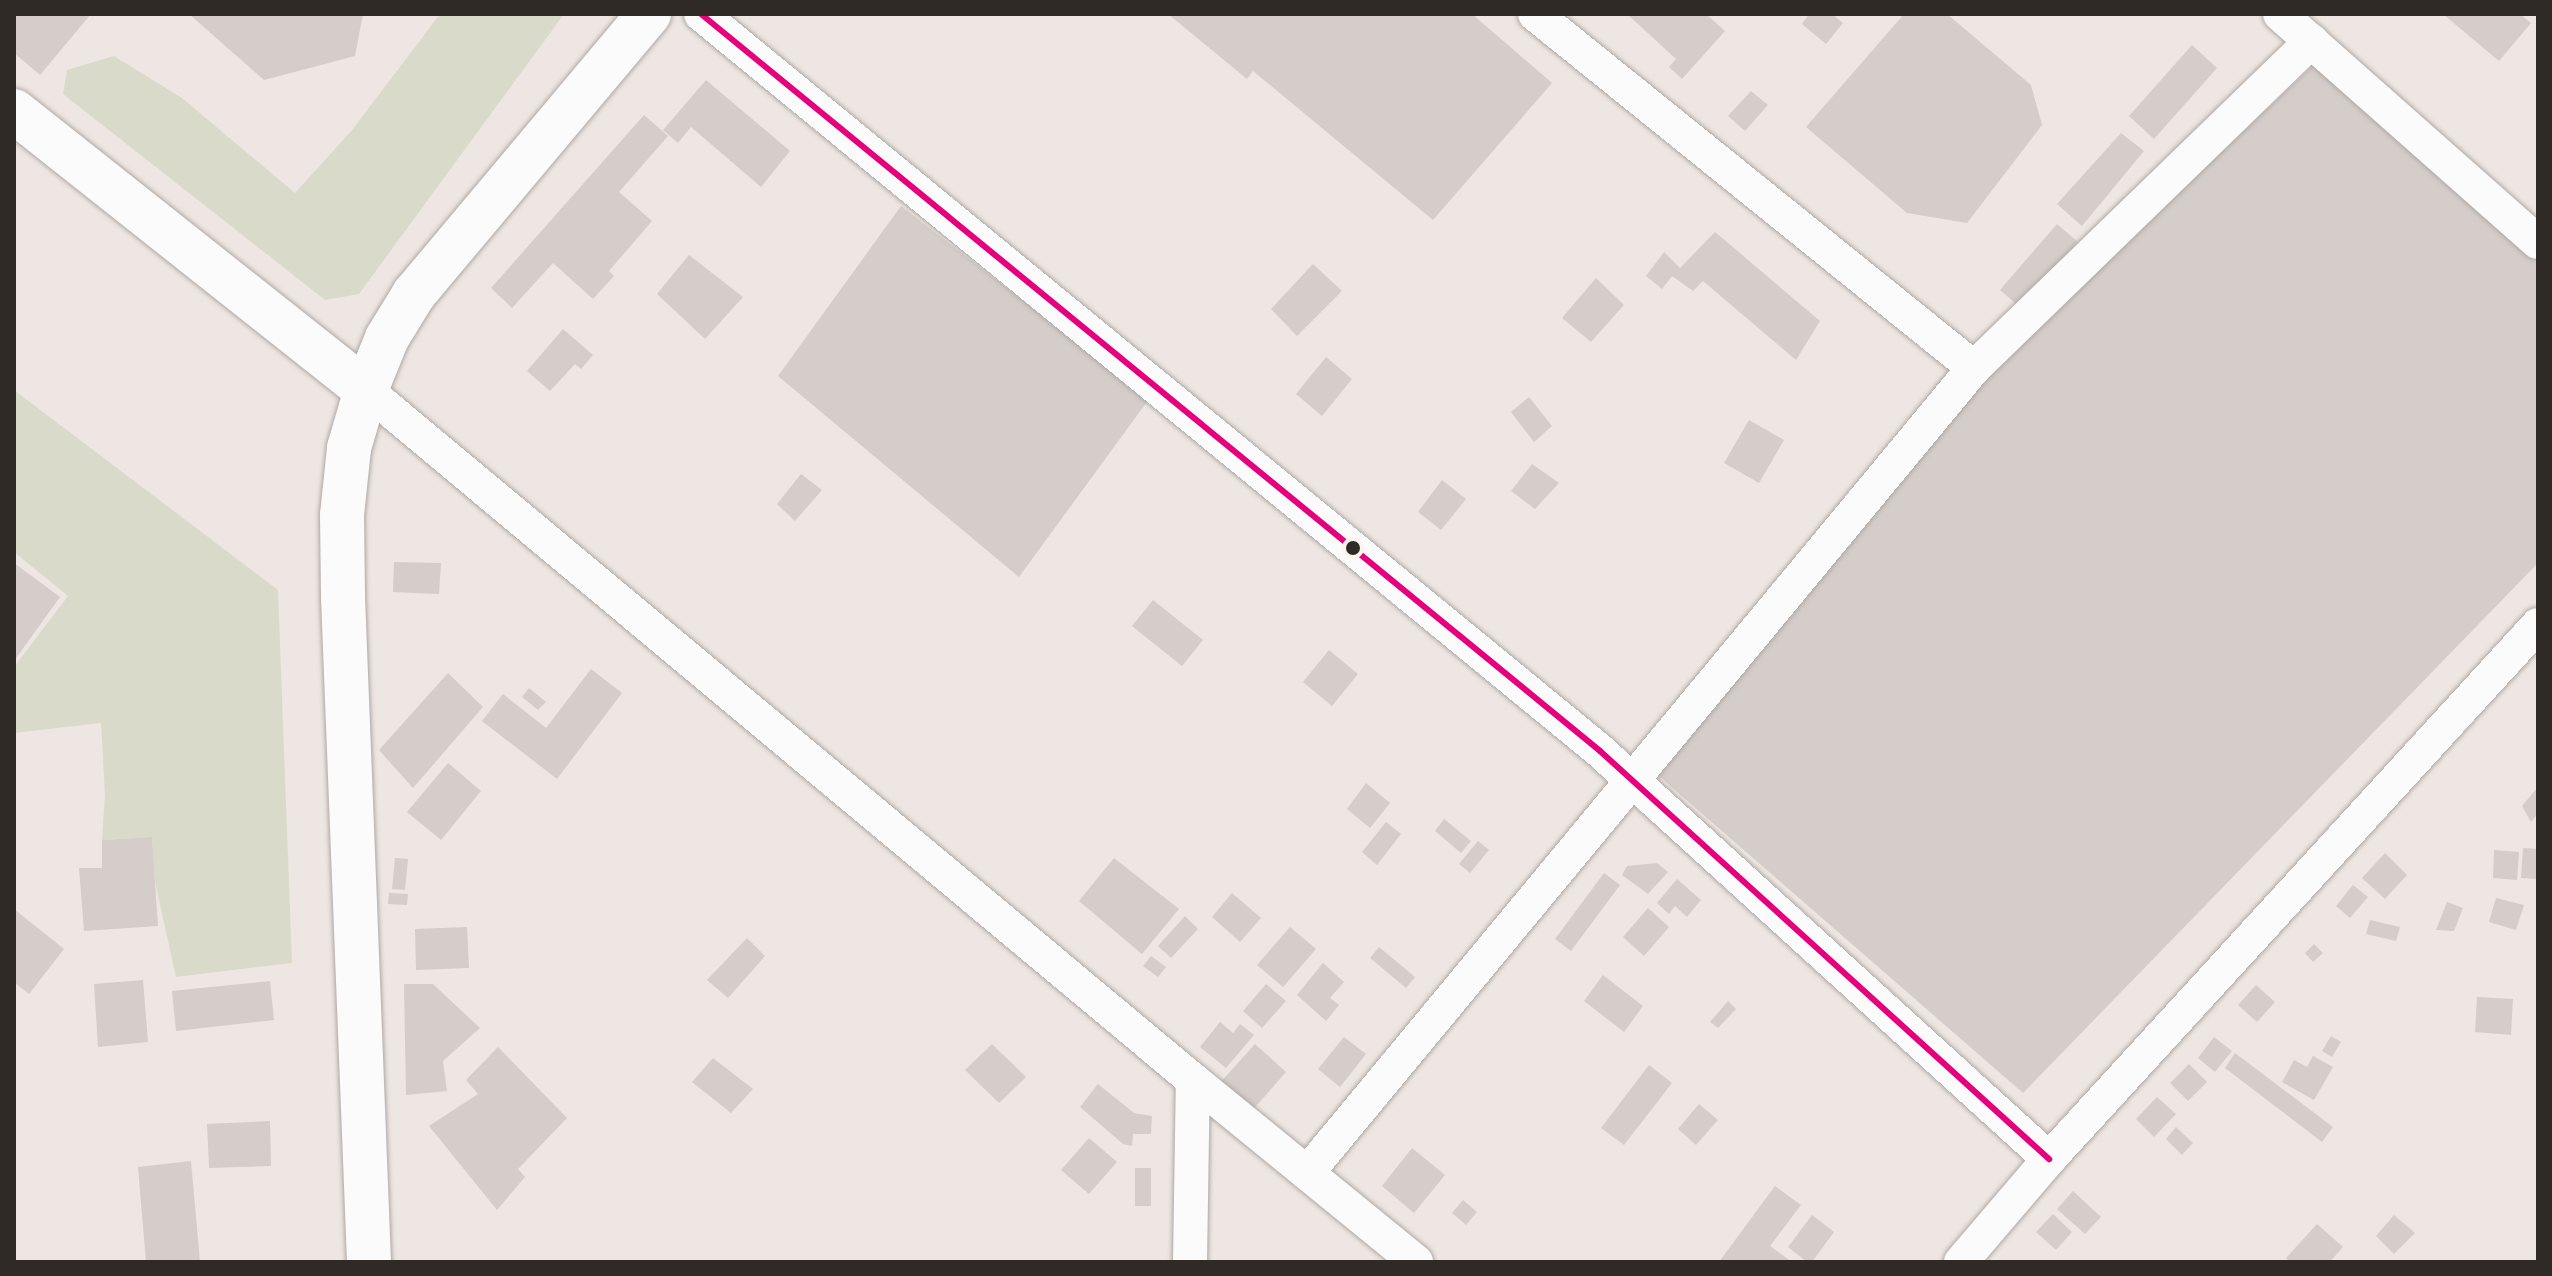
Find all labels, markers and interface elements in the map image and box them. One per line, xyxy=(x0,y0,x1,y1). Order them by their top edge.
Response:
unlabelled marker xyxy=(1345,540,1361,556)

